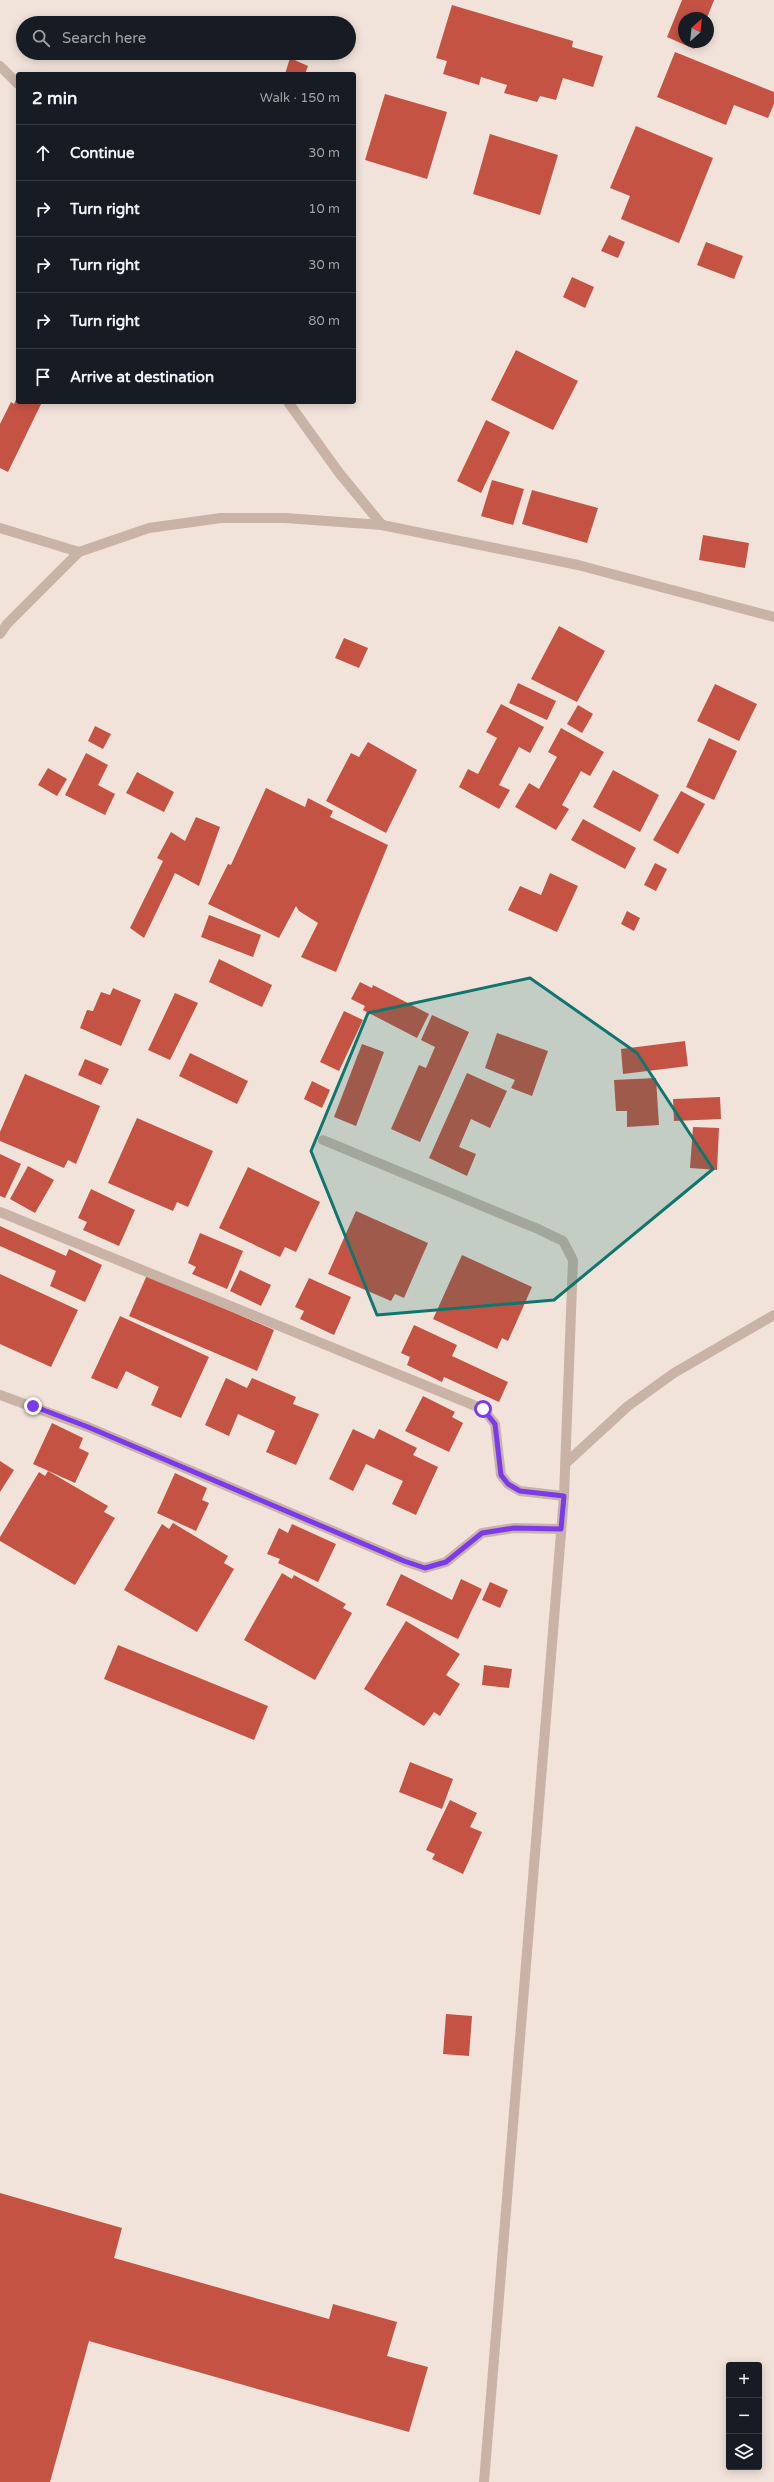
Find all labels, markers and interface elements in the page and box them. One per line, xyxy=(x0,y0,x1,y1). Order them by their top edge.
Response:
north arrow xyxy=(678,12,714,48)
search box xyxy=(16,16,356,60)
icon: search xyxy=(30,27,52,49)
text: Search here xyxy=(62,29,146,47)
text: 2 min xyxy=(32,88,77,109)
text: Walk · 150 m xyxy=(260,90,340,106)
icon: ahead xyxy=(32,142,54,164)
text: Continue xyxy=(70,144,134,162)
text: 30 m xyxy=(308,145,340,161)
icon: right xyxy=(32,198,54,220)
text: Turn right xyxy=(70,200,140,218)
text: 10 m xyxy=(308,201,340,217)
icon: right xyxy=(32,254,54,276)
text: Turn right xyxy=(70,256,140,274)
text: 30 m xyxy=(308,257,340,273)
icon: right xyxy=(32,310,54,332)
text: Turn right xyxy=(70,312,140,330)
text: 80 m xyxy=(308,313,340,329)
icon: arrive xyxy=(32,366,54,388)
text: Arrive at destination xyxy=(70,368,214,386)
route end xyxy=(24,1397,42,1415)
route start xyxy=(474,1400,492,1418)
map controls xyxy=(726,2362,762,2470)
button: + xyxy=(726,2362,762,2398)
button: − xyxy=(726,2398,762,2434)
button: layers xyxy=(726,2434,762,2470)

